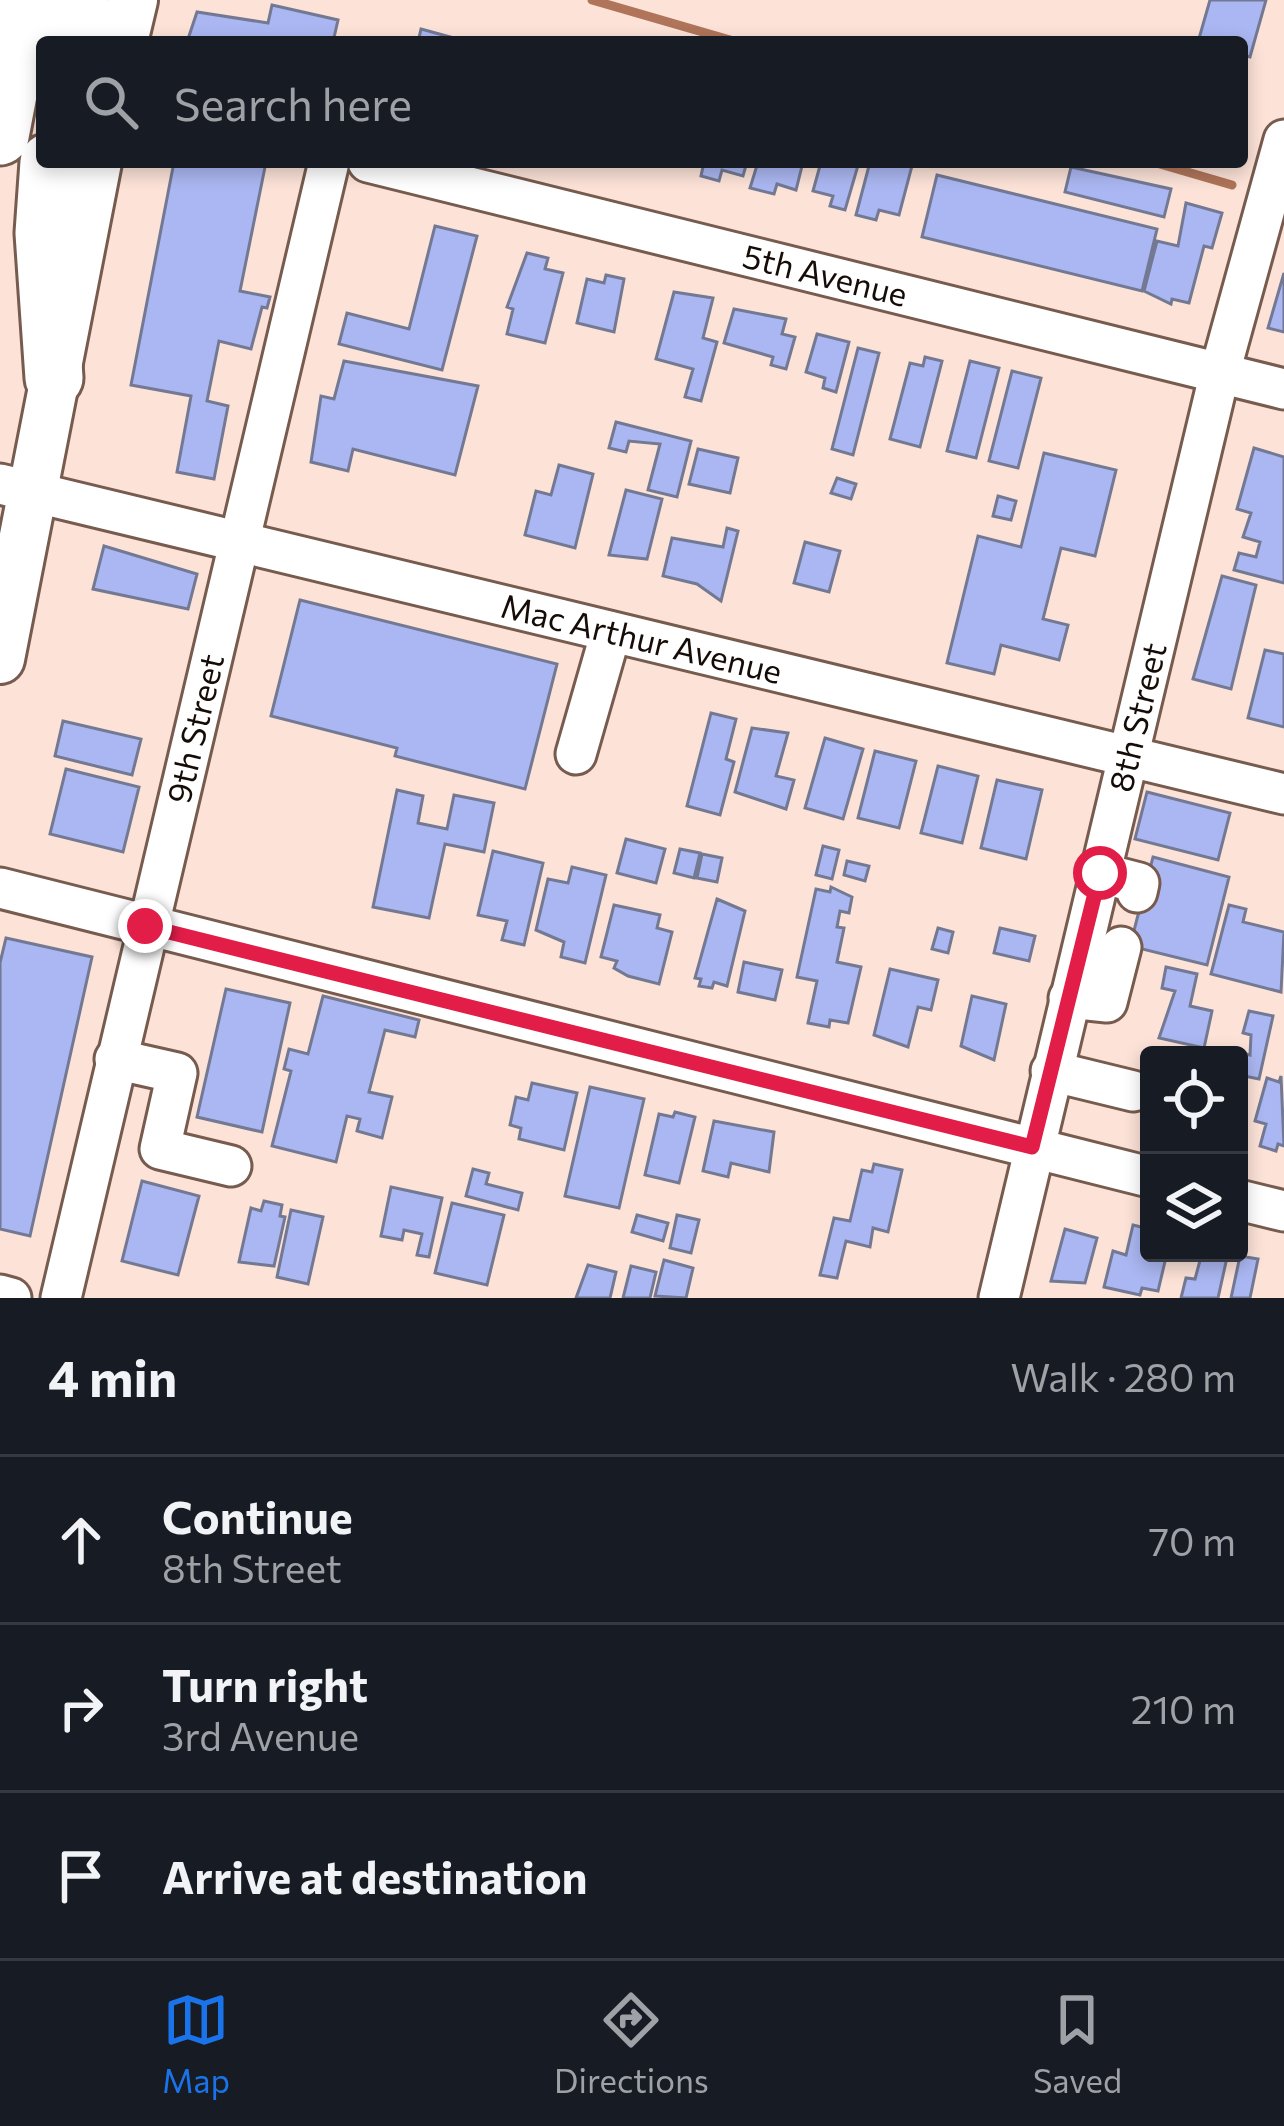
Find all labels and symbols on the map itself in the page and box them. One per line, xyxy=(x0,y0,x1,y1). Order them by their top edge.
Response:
street label: 5th Avenue xyxy=(739,234,912,314)
street label: Mac Arthur Avenue xyxy=(497,584,787,691)
street label: 8th Street xyxy=(1099,638,1174,796)
street label: 9th Street xyxy=(156,650,231,807)
route start xyxy=(1073,846,1127,900)
route end xyxy=(118,899,172,953)

